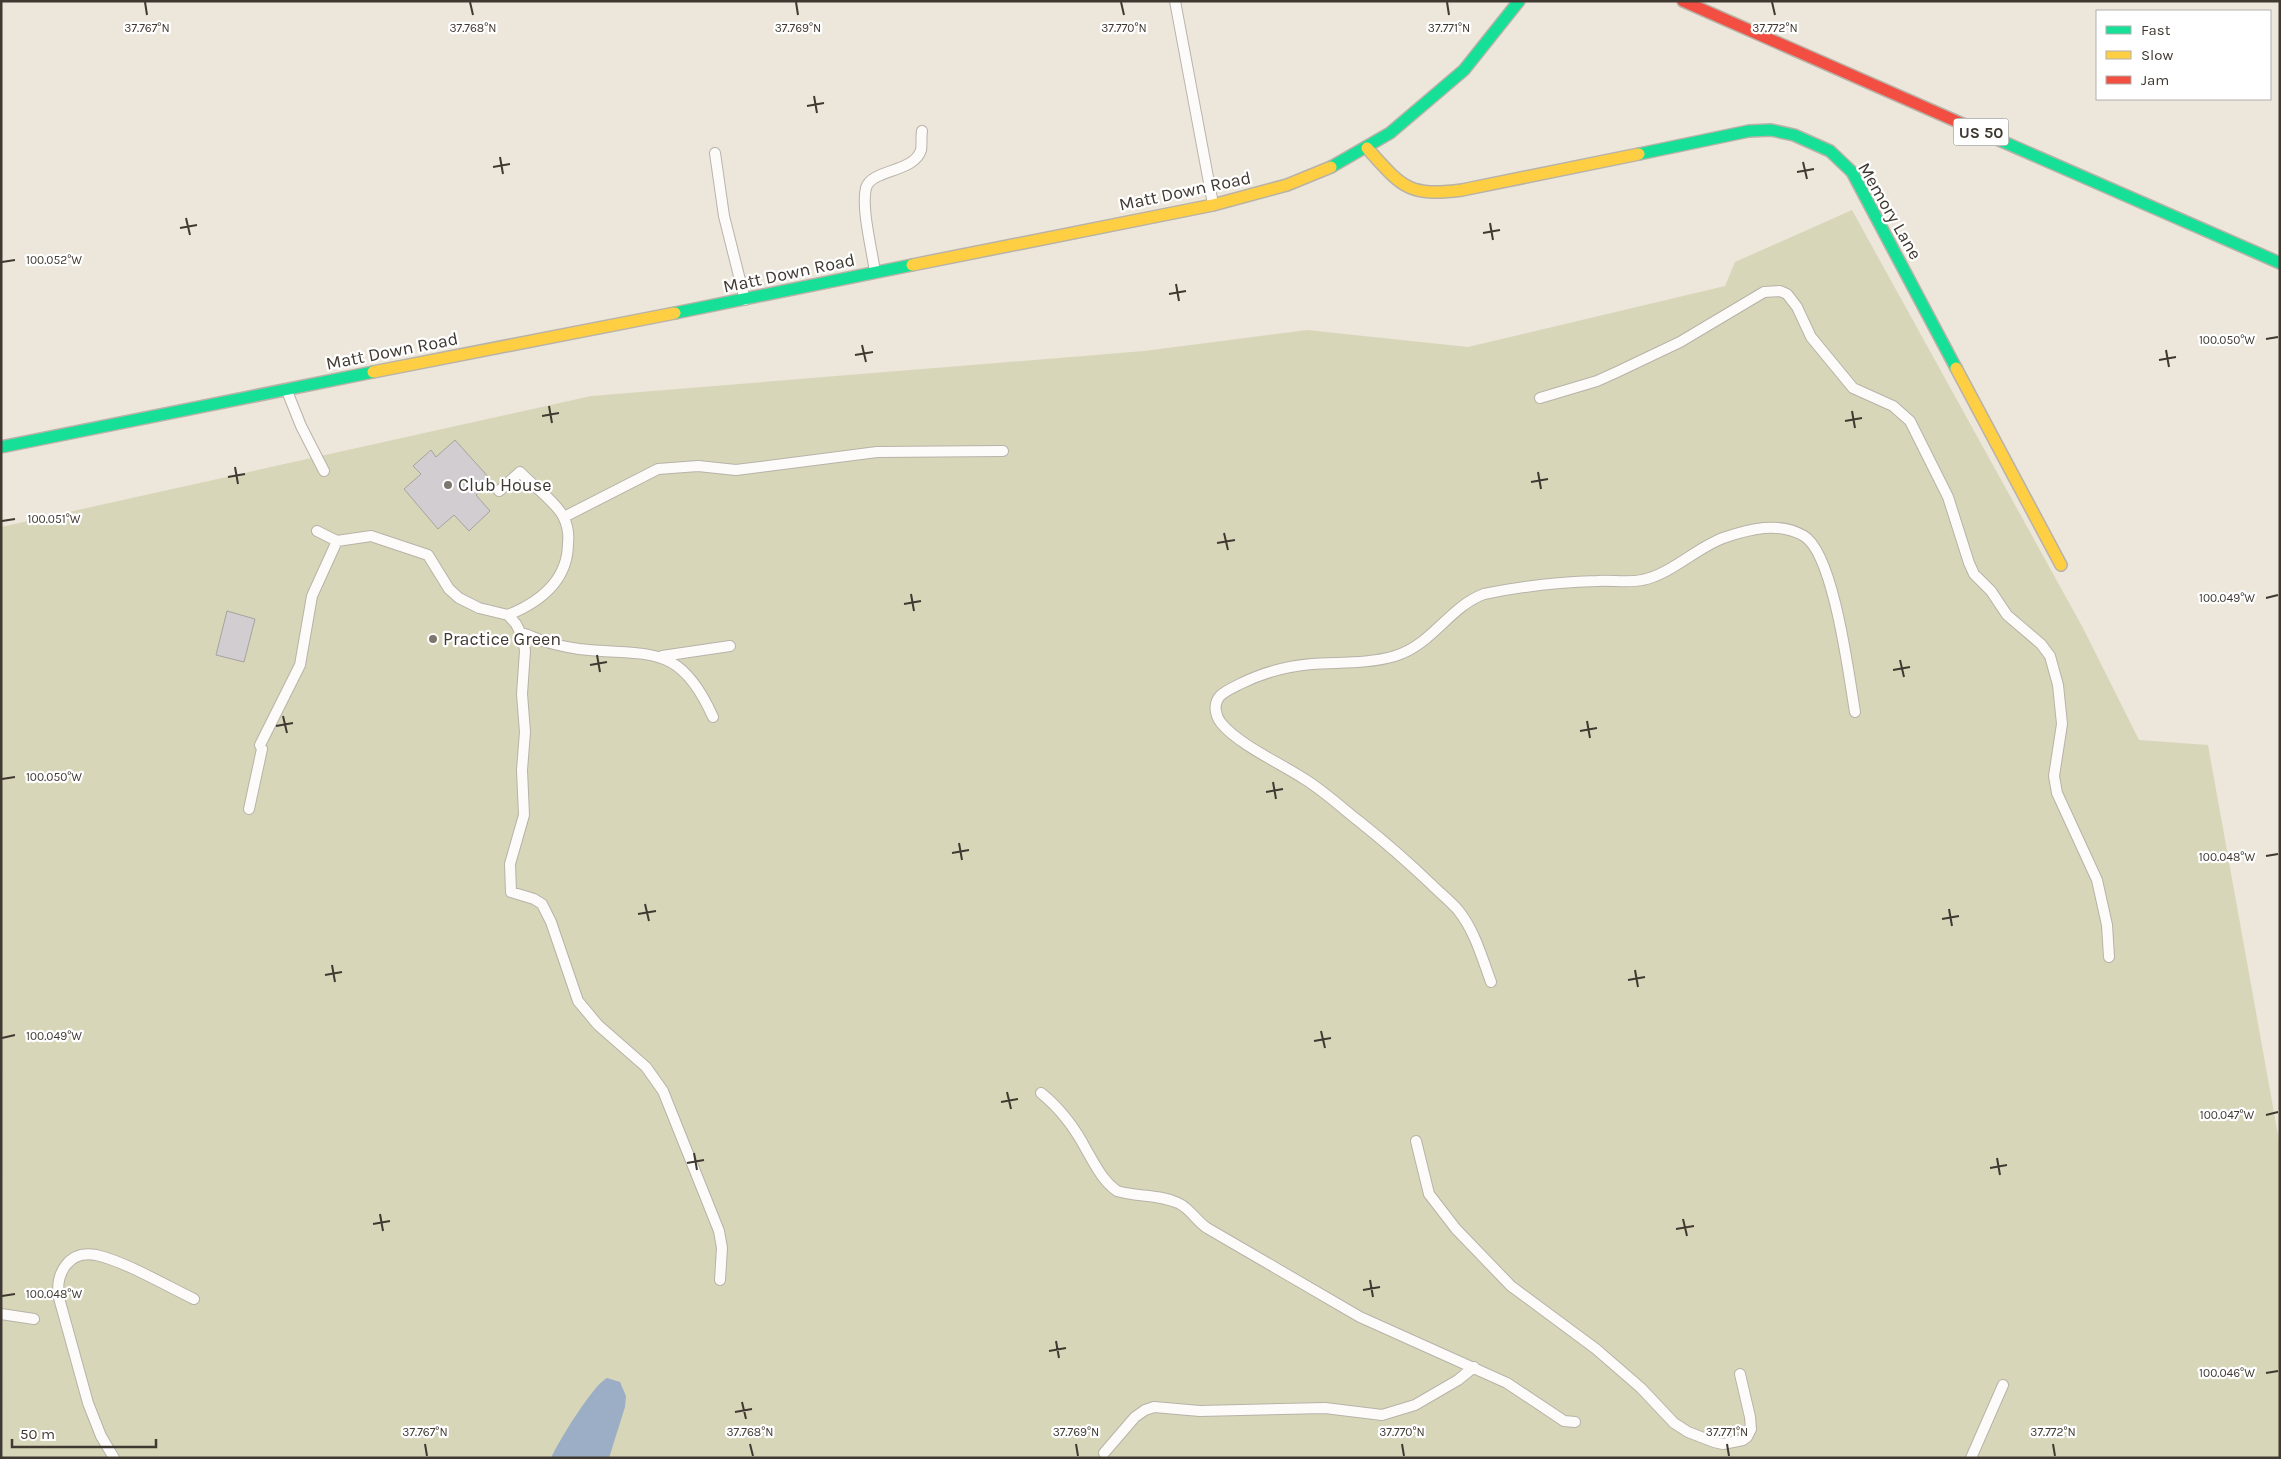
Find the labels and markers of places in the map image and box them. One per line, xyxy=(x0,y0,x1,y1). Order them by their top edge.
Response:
place label: Club House xyxy=(458,474,551,496)
marker: Club House xyxy=(442,479,454,491)
place label: Practice Green xyxy=(443,628,561,650)
marker: Practice Green xyxy=(427,633,439,645)

